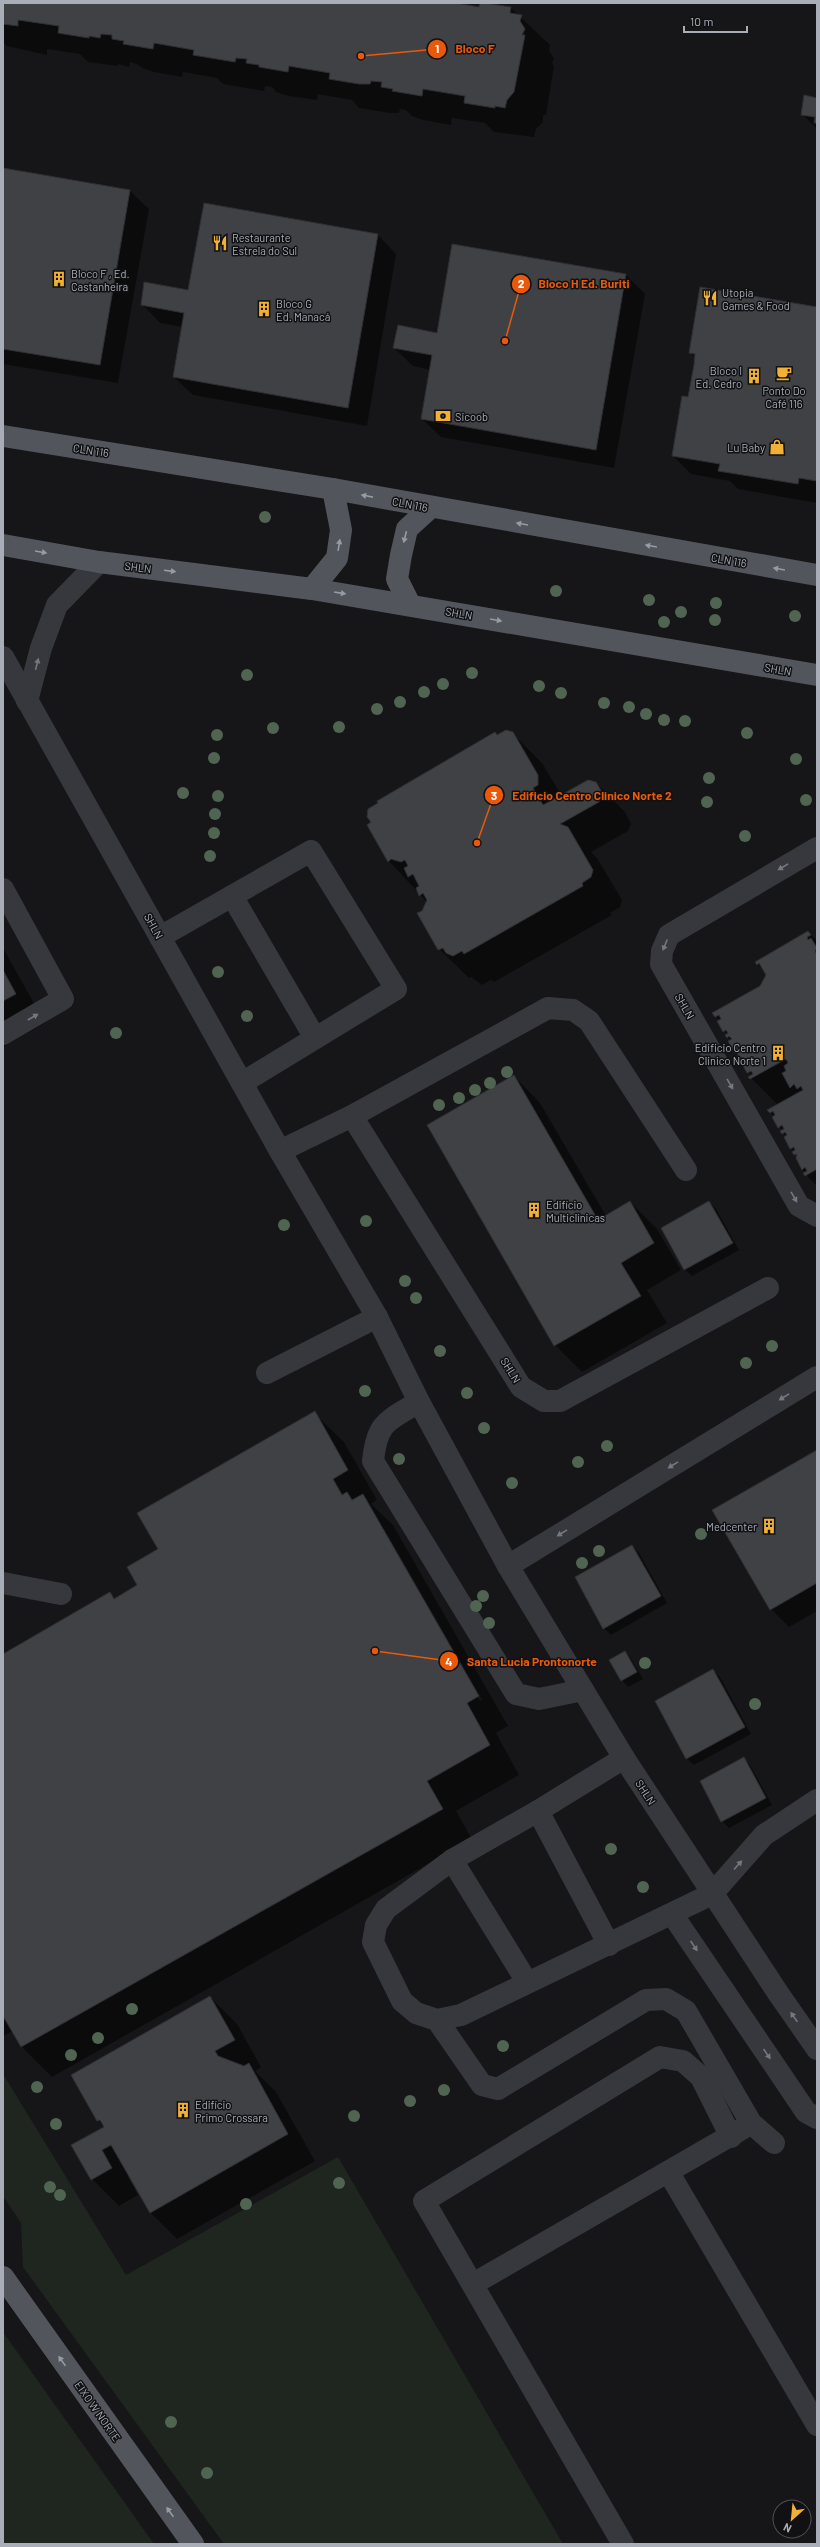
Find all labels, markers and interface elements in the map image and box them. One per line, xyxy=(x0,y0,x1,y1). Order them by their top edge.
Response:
scale bar xyxy=(684,8,747,34)
text: 10 m xyxy=(690,14,713,28)
callout: Bloco F xyxy=(427,37,502,61)
text: 1 xyxy=(435,41,439,55)
text: Bloco F xyxy=(455,41,495,55)
place label: Restaurante Estrela do Sul xyxy=(232,231,297,257)
restaurant icon: Restaurante Estrela do Sul xyxy=(211,234,229,252)
place label: Bloco F , Ed. Castanheira xyxy=(71,267,130,293)
building icon: Bloco F , Ed. Castanheira xyxy=(50,270,68,288)
callout: Bloco H Ed. Buriti xyxy=(511,272,638,296)
text: 2 xyxy=(518,276,525,290)
text: Bloco H Ed. Buriti xyxy=(538,276,630,290)
place label: Utopia Games & Food xyxy=(722,286,790,312)
restaurant icon: Utopia Games & Food xyxy=(701,289,719,307)
place label: Bloco G Ed. Manacá xyxy=(276,297,330,323)
building icon: Bloco G Ed. Manacá xyxy=(255,300,273,318)
place label: Bloco I Ed. Cedro xyxy=(696,364,742,390)
cafe icon: Ponto Do Café 116 xyxy=(775,364,793,382)
building icon: Bloco I Ed. Cedro xyxy=(745,367,763,385)
place label: Ponto Do Café 116 xyxy=(762,384,806,410)
bank icon: Sicoob xyxy=(434,407,452,425)
place label: Sicoob xyxy=(455,410,488,423)
shop icon: Lu Baby xyxy=(768,438,786,456)
street label: CLN 116 xyxy=(72,441,110,459)
place label: Lu Baby xyxy=(727,441,765,454)
one-way arrow xyxy=(361,492,373,498)
street label: CLN 116 xyxy=(391,494,429,514)
one-way arrow xyxy=(516,521,529,527)
one-way arrow xyxy=(402,530,408,543)
one-way arrow xyxy=(336,539,342,551)
one-way arrow xyxy=(644,543,657,549)
one-way arrow xyxy=(35,549,48,555)
street label: CLN 116 xyxy=(710,550,748,570)
street label: SHLN xyxy=(124,559,152,575)
one-way arrow xyxy=(772,565,785,571)
one-way arrow xyxy=(164,568,176,574)
one-way arrow xyxy=(334,591,347,597)
street label: SHLN xyxy=(444,604,474,622)
one-way arrow xyxy=(490,617,502,623)
one-way arrow xyxy=(34,657,40,670)
street label: SHLN xyxy=(763,660,793,678)
callout: Edificio Centro Clinico Norte 2 xyxy=(484,783,680,807)
text: 3 xyxy=(491,788,497,802)
text: Edificio Centro Clinico Norte 2 xyxy=(512,788,672,802)
one-way arrow xyxy=(778,863,788,871)
street label: SHLN xyxy=(142,911,166,941)
one-way arrow xyxy=(661,939,668,951)
street label: SHLN xyxy=(673,991,697,1021)
one-way arrow xyxy=(27,1013,39,1020)
place label: Edificio Centro Clinico Norte 1 xyxy=(695,1041,766,1067)
building icon: Edificio Centro Clinico Norte 1 xyxy=(769,1044,787,1062)
one-way arrow xyxy=(726,1078,733,1090)
one-way arrow xyxy=(791,1191,798,1203)
place label: Edifício Multiclínicas xyxy=(546,1198,605,1224)
building icon: Edifício Multiclínicas xyxy=(525,1201,543,1219)
street label: SHLN xyxy=(498,1355,524,1385)
one-way arrow xyxy=(778,1394,790,1401)
one-way arrow xyxy=(667,1462,679,1469)
building icon: Medcenter xyxy=(760,1517,778,1535)
place label: Medcenter xyxy=(706,1520,757,1533)
one-way arrow xyxy=(557,1529,567,1537)
callout: Santa Lucia Prontonorte xyxy=(439,1649,604,1673)
text: 4 xyxy=(445,1654,453,1668)
text: Santa Lucia Prontonorte xyxy=(467,1654,597,1668)
street label: SHLN xyxy=(633,1777,659,1807)
one-way arrow xyxy=(734,1859,743,1870)
one-way arrow xyxy=(690,1941,698,1952)
one-way arrow xyxy=(790,2012,798,2023)
one-way arrow xyxy=(763,2049,771,2059)
place label: Edifício Primo Crossara xyxy=(195,2098,268,2124)
building icon: Edifício Primo Crossara xyxy=(174,2101,192,2119)
one-way arrow xyxy=(59,2356,67,2366)
street label: EIXO W NORTE xyxy=(72,2378,124,2444)
north arrow xyxy=(772,2499,812,2539)
one-way arrow xyxy=(166,2507,175,2518)
text: N xyxy=(781,2521,793,2536)

